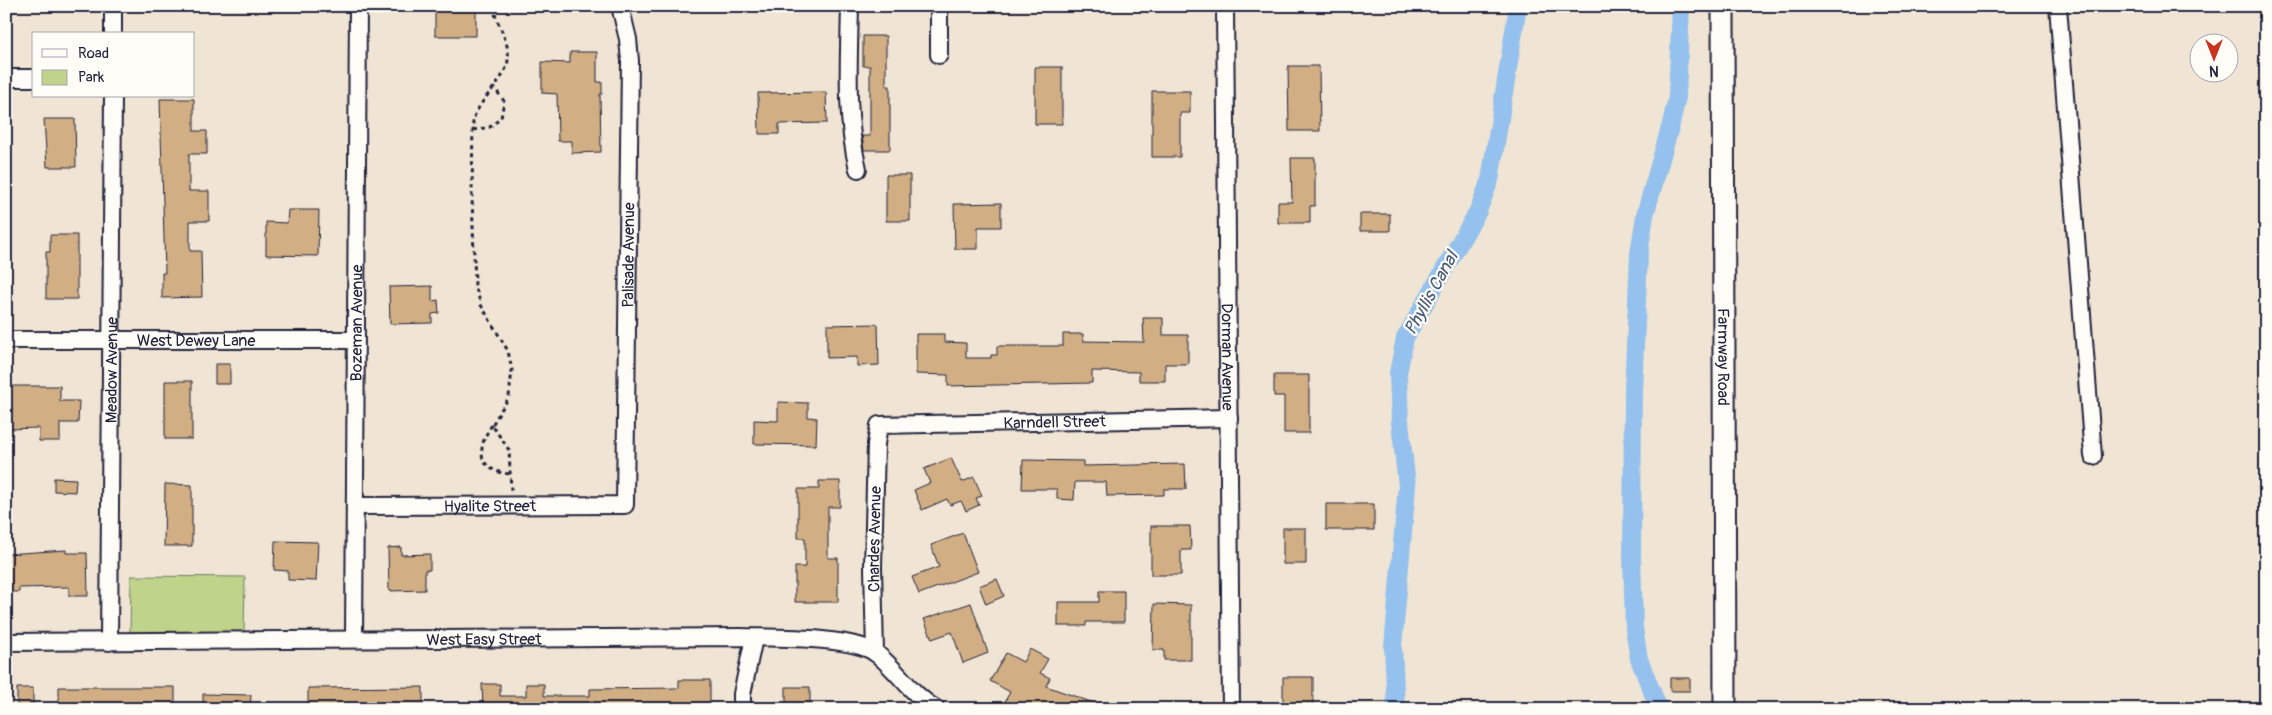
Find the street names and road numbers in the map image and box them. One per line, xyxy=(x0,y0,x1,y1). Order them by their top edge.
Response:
street label: Palisade Avenue xyxy=(618,202,639,308)
street label: Bozeman Avenue xyxy=(347,264,367,381)
street label: Dorman Avenue xyxy=(1217,303,1237,411)
street label: Farmway Road xyxy=(1713,308,1733,406)
street label: Meadow Avenue xyxy=(102,317,122,423)
street label: West Dewey Lane xyxy=(137,331,255,351)
street label: Karndell Street xyxy=(1003,411,1107,434)
street label: Chardes Avenue xyxy=(864,486,886,592)
street label: Hyalite Street xyxy=(444,496,537,517)
street label: West Easy Street xyxy=(426,629,542,650)

